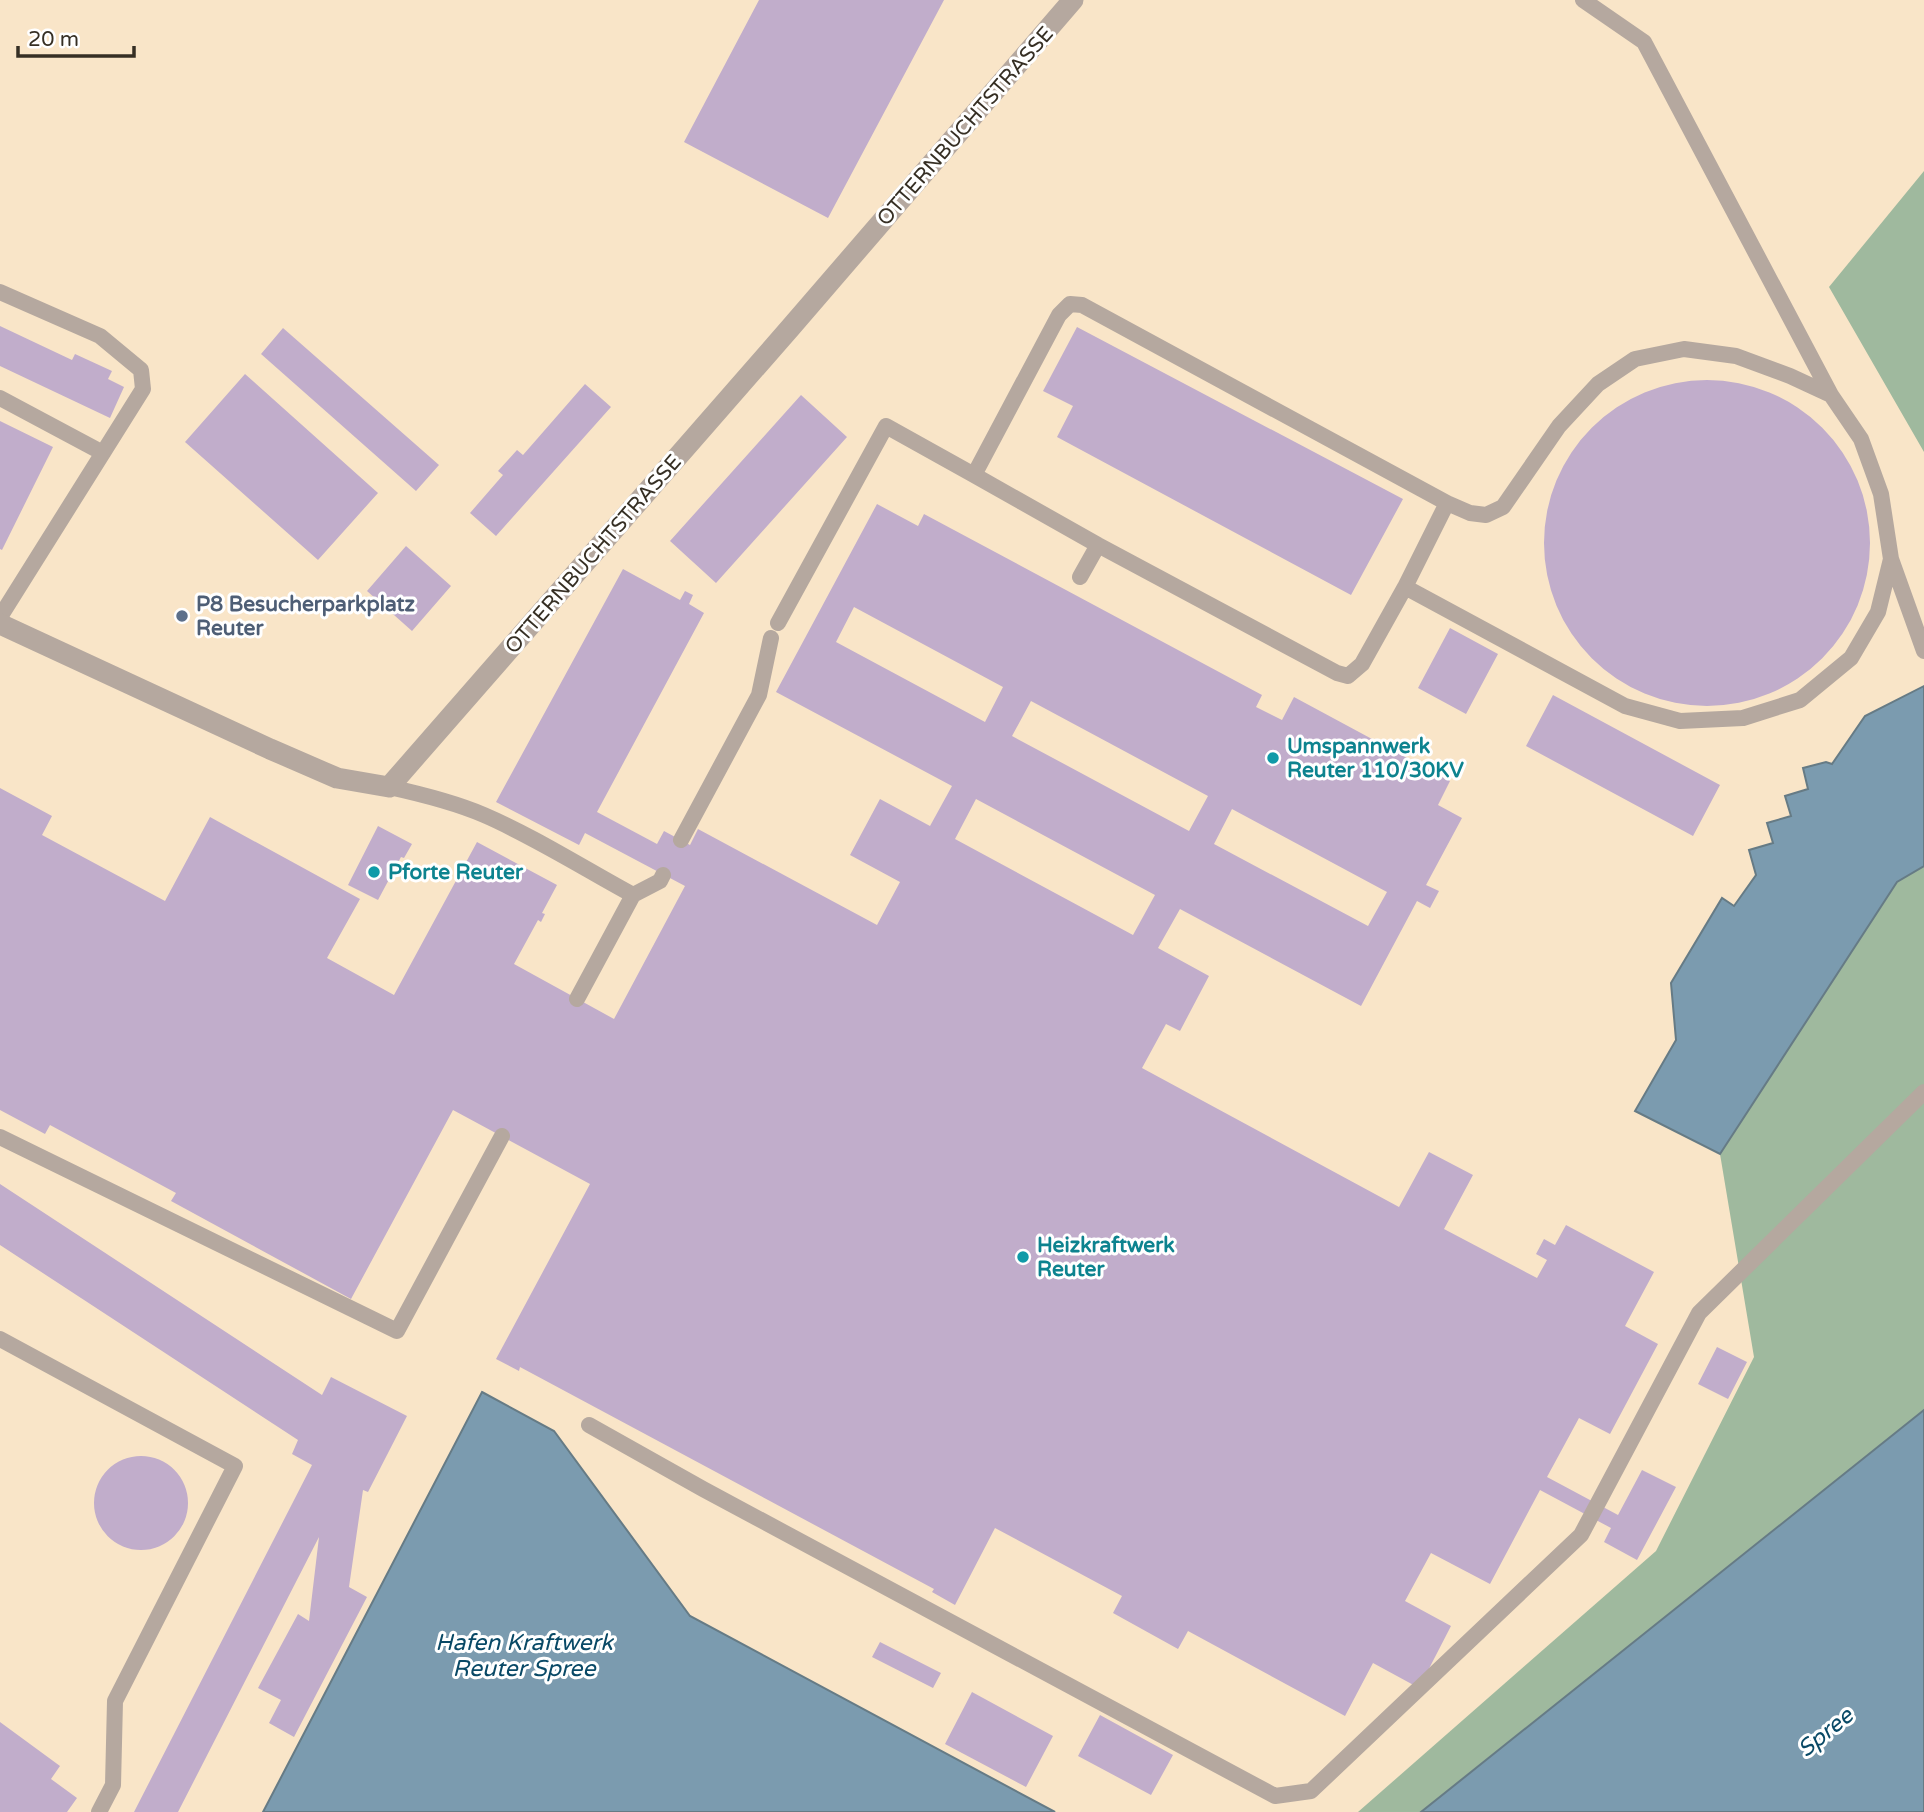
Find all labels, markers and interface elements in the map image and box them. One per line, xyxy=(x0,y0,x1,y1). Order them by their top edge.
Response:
scale bar xyxy=(18,14,133,58)
street label: OTTERNBUCHTSTRASSE xyxy=(872,22,1059,231)
text: 20 m xyxy=(28,27,79,52)
street label: OTTERNBUCHTSTRASSE xyxy=(500,450,687,659)
place label: P8 Besucherparkplatz Reuter xyxy=(196,592,415,641)
marker: P8 Besucherparkplatz Reuter xyxy=(174,608,190,624)
place label: Umspannwerk Reuter 110/30KV xyxy=(1287,734,1464,783)
marker: Umspannwerk Reuter 110/30KV xyxy=(1265,750,1281,766)
place label: Pforte Reuter xyxy=(388,860,524,885)
marker: Pforte Reuter xyxy=(366,864,382,880)
place label: Heizkraftwerk Reuter xyxy=(1037,1233,1175,1282)
marker: Heizkraftwerk Reuter xyxy=(1015,1249,1031,1265)
water label: Hafen Kraftwerk Reuter Spree xyxy=(435,1629,614,1683)
water label: Spree xyxy=(1792,1701,1860,1763)

